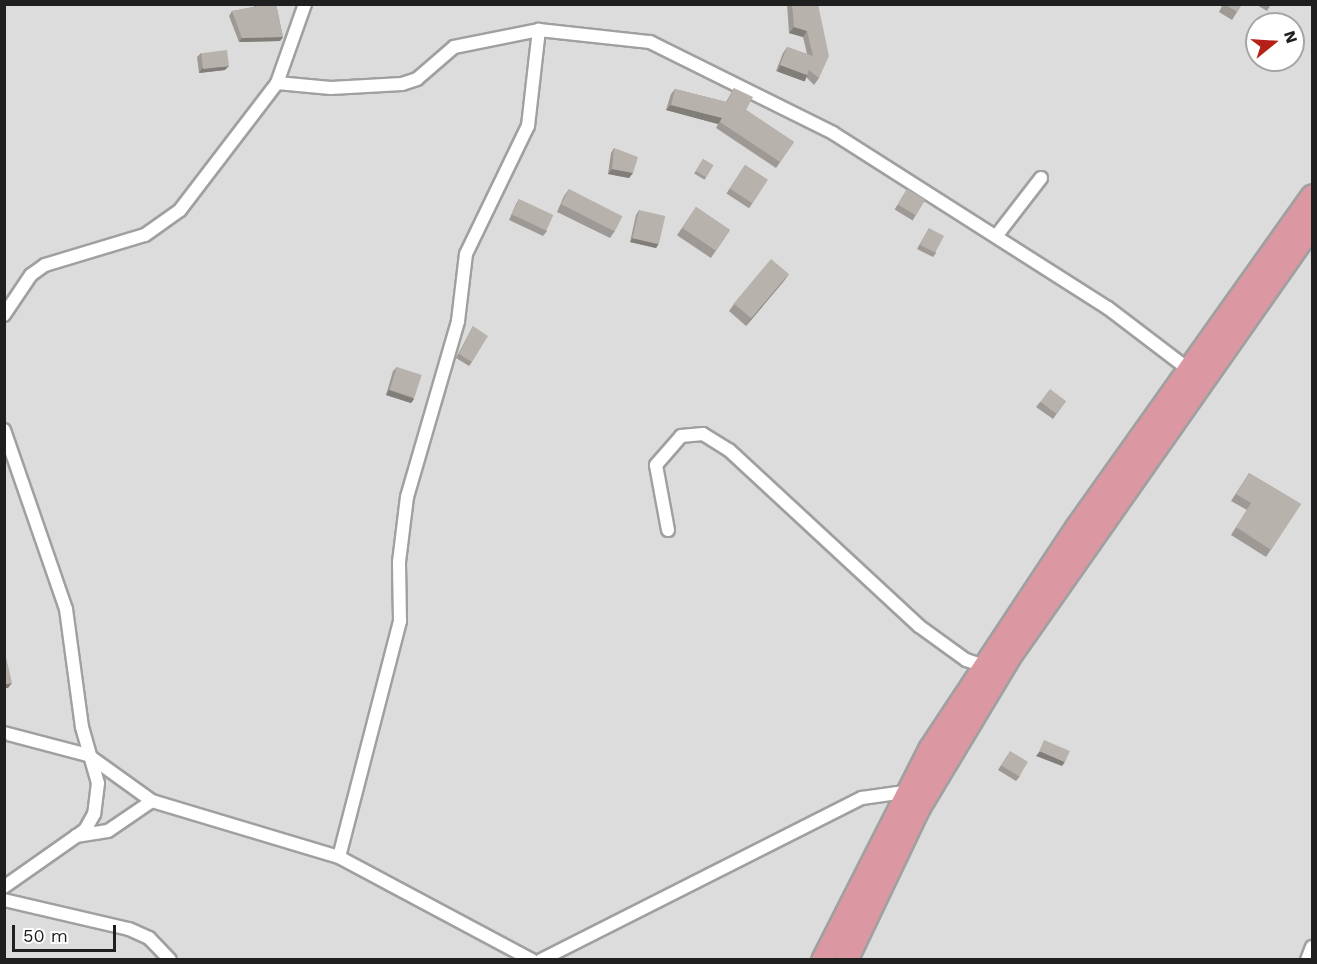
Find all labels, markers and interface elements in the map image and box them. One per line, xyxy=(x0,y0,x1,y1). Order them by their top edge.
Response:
north arrow xyxy=(1245,12,1305,72)
text: N xyxy=(1280,28,1302,45)
scale bar xyxy=(15,913,118,951)
text: 50 m xyxy=(23,925,68,946)

